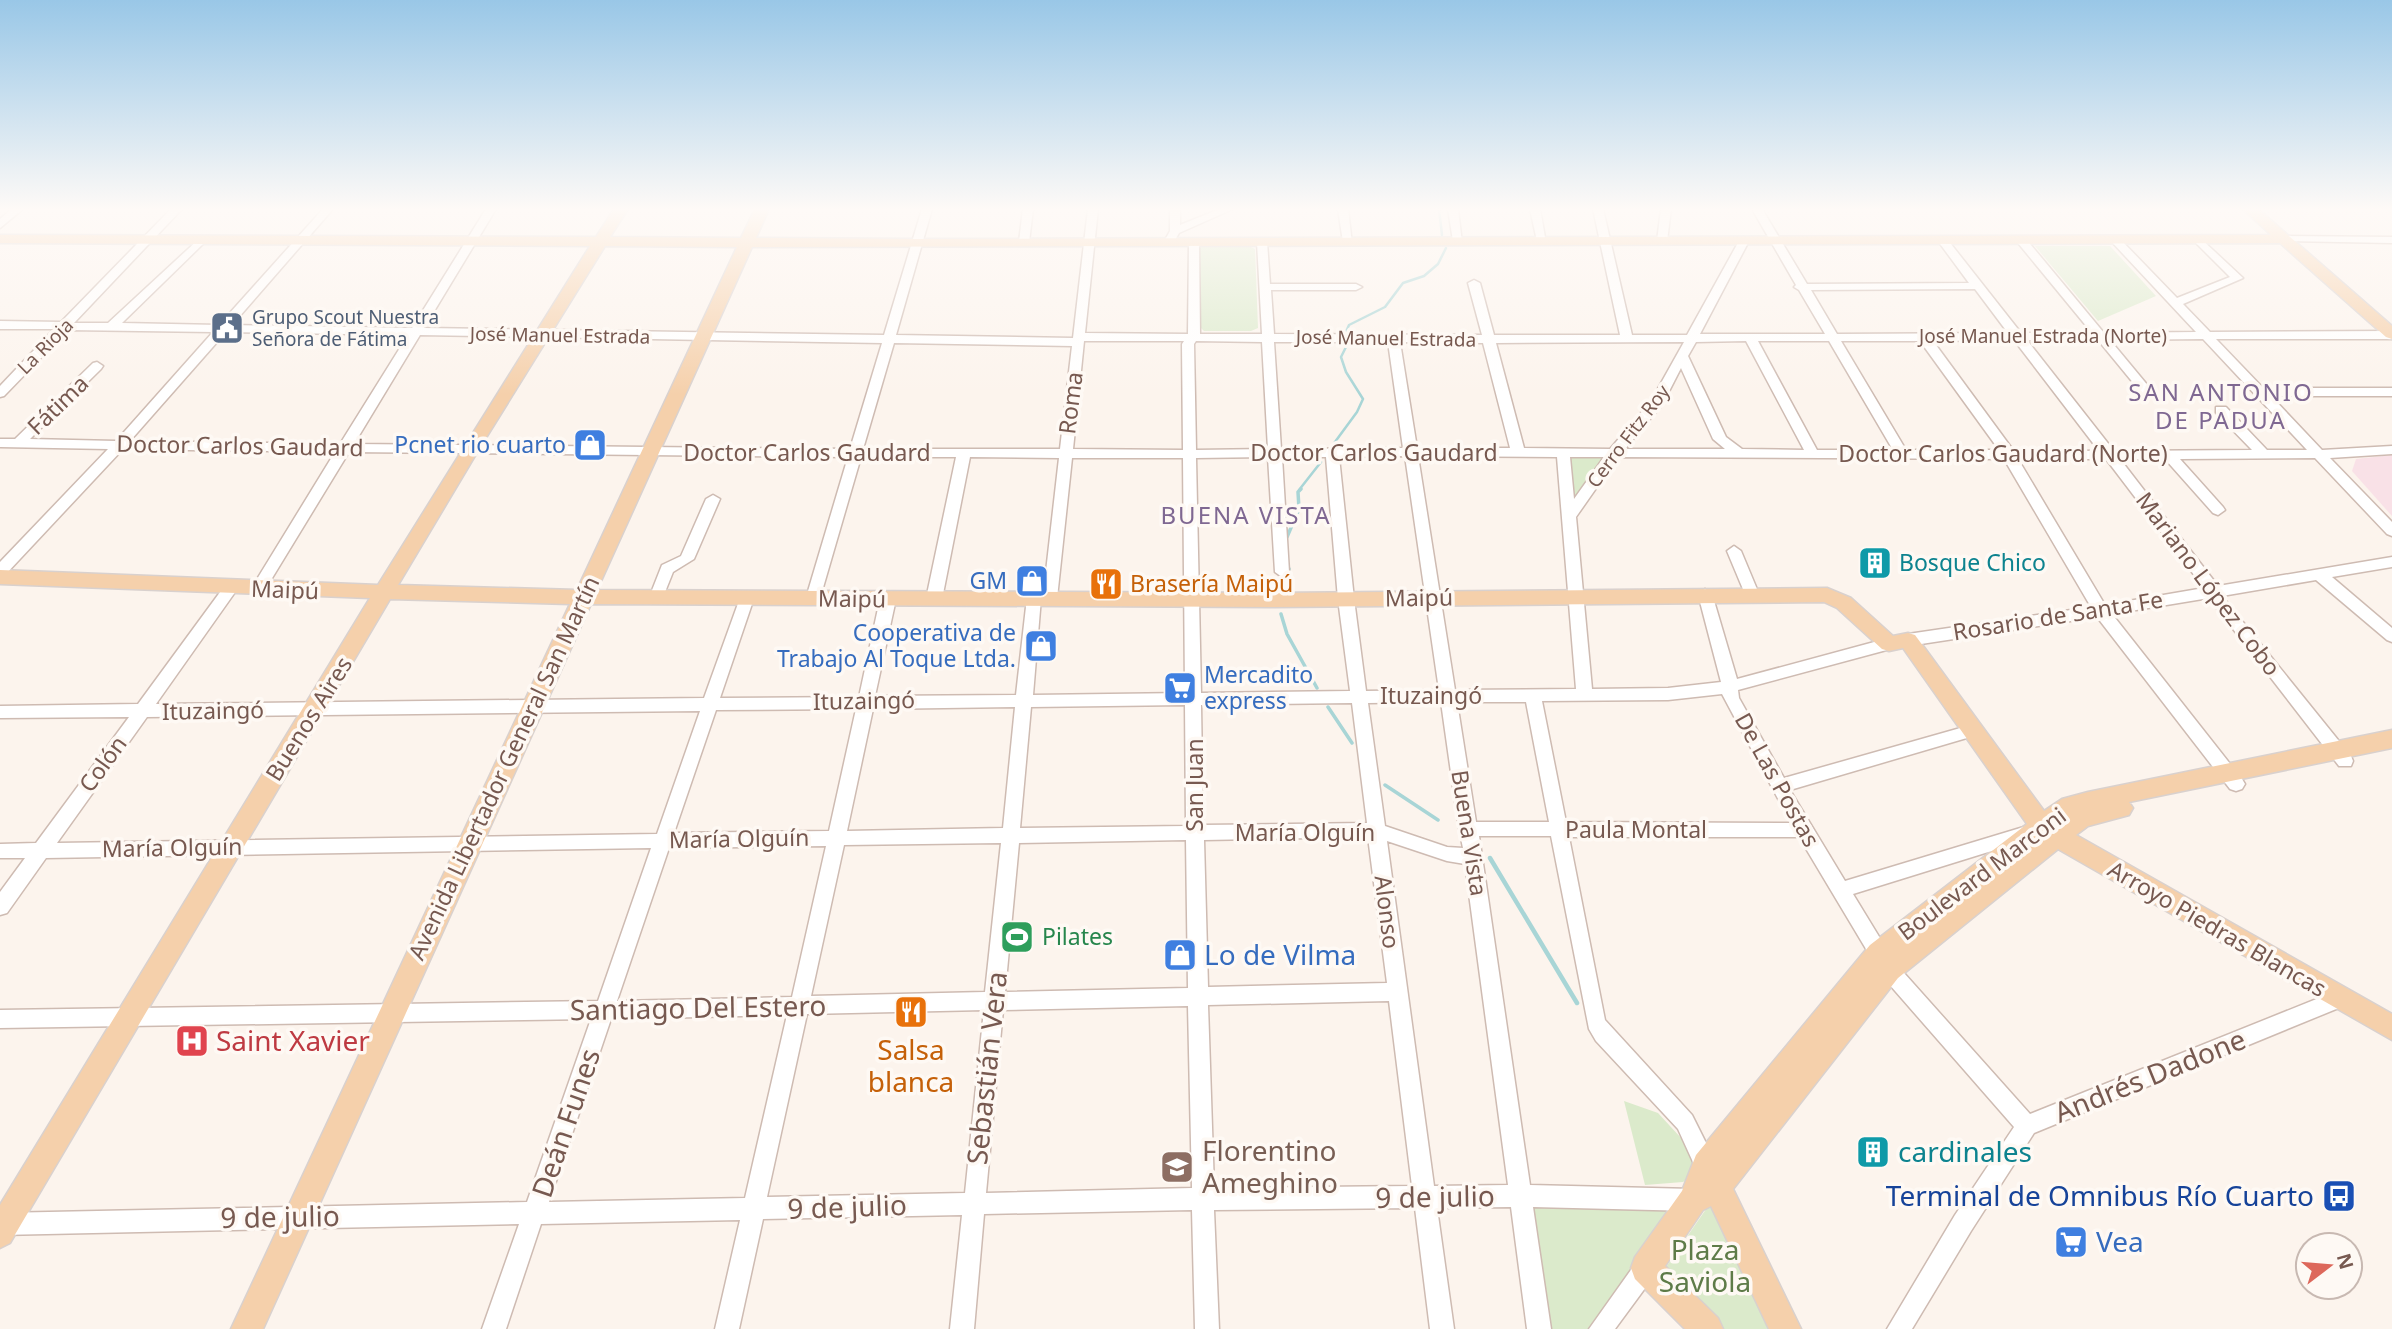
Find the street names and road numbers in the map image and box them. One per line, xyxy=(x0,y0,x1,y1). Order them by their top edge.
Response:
street label: La Rioja xyxy=(11,312,79,380)
street label: José Manuel Estrada xyxy=(468,320,650,350)
street label: José Manuel Estrada xyxy=(1294,323,1476,353)
street label: José Manuel Estrada (Norte) xyxy=(1917,323,2167,349)
street label: Fátima xyxy=(20,367,95,441)
street label: Roma xyxy=(1050,370,1090,436)
street label: Cerro Fitz Roy xyxy=(1581,379,1675,493)
street label: Doctor Carlos Gaudard xyxy=(116,427,364,463)
street label: Doctor Carlos Gaudard xyxy=(683,436,931,468)
street label: Doctor Carlos Gaudard xyxy=(1250,436,1498,468)
street label: Doctor Carlos Gaudard (Norte) xyxy=(1838,437,2168,469)
street label: Mariano López Cobo xyxy=(2129,485,2288,682)
street label: Avenida Libertador General San Martín xyxy=(400,570,606,965)
street label: Maipú xyxy=(250,572,320,606)
street label: Maipú xyxy=(1385,580,1453,614)
street label: Maipú xyxy=(818,581,886,615)
street label: Rosario de Santa Fe xyxy=(1950,583,2165,647)
street label: Buenos Aires xyxy=(257,650,359,787)
street label: Ituzaingó xyxy=(1380,679,1482,711)
street label: Ituzaingó xyxy=(813,683,915,717)
street label: Ituzaingó xyxy=(162,693,264,727)
street label: De Las Postas xyxy=(1728,707,1828,852)
street label: Colón xyxy=(71,729,134,798)
street label: San Juan xyxy=(1178,738,1210,832)
street label: Buena Vista xyxy=(1444,768,1496,898)
street label: Boulevard Marconi xyxy=(1891,799,2072,947)
street label: Paula Montal xyxy=(1565,813,1707,845)
street label: María Olguín xyxy=(1235,816,1375,848)
street label: María Olguín xyxy=(668,821,809,855)
street label: María Olguín xyxy=(101,830,242,864)
street label: Arroyo Piedras Blancas xyxy=(2102,852,2333,1004)
street label: Alonso xyxy=(1368,873,1408,950)
street label: Sebastián Vera xyxy=(957,970,1015,1166)
street label: Santiago Del Estero xyxy=(569,986,827,1028)
street label: Andrés Dadone xyxy=(2048,1019,2251,1131)
street label: Deán Funes xyxy=(522,1043,608,1202)
street label: 9 de julio xyxy=(1375,1176,1495,1216)
street label: 9 de julio xyxy=(787,1185,907,1227)
street label: 9 de julio xyxy=(220,1196,340,1236)

